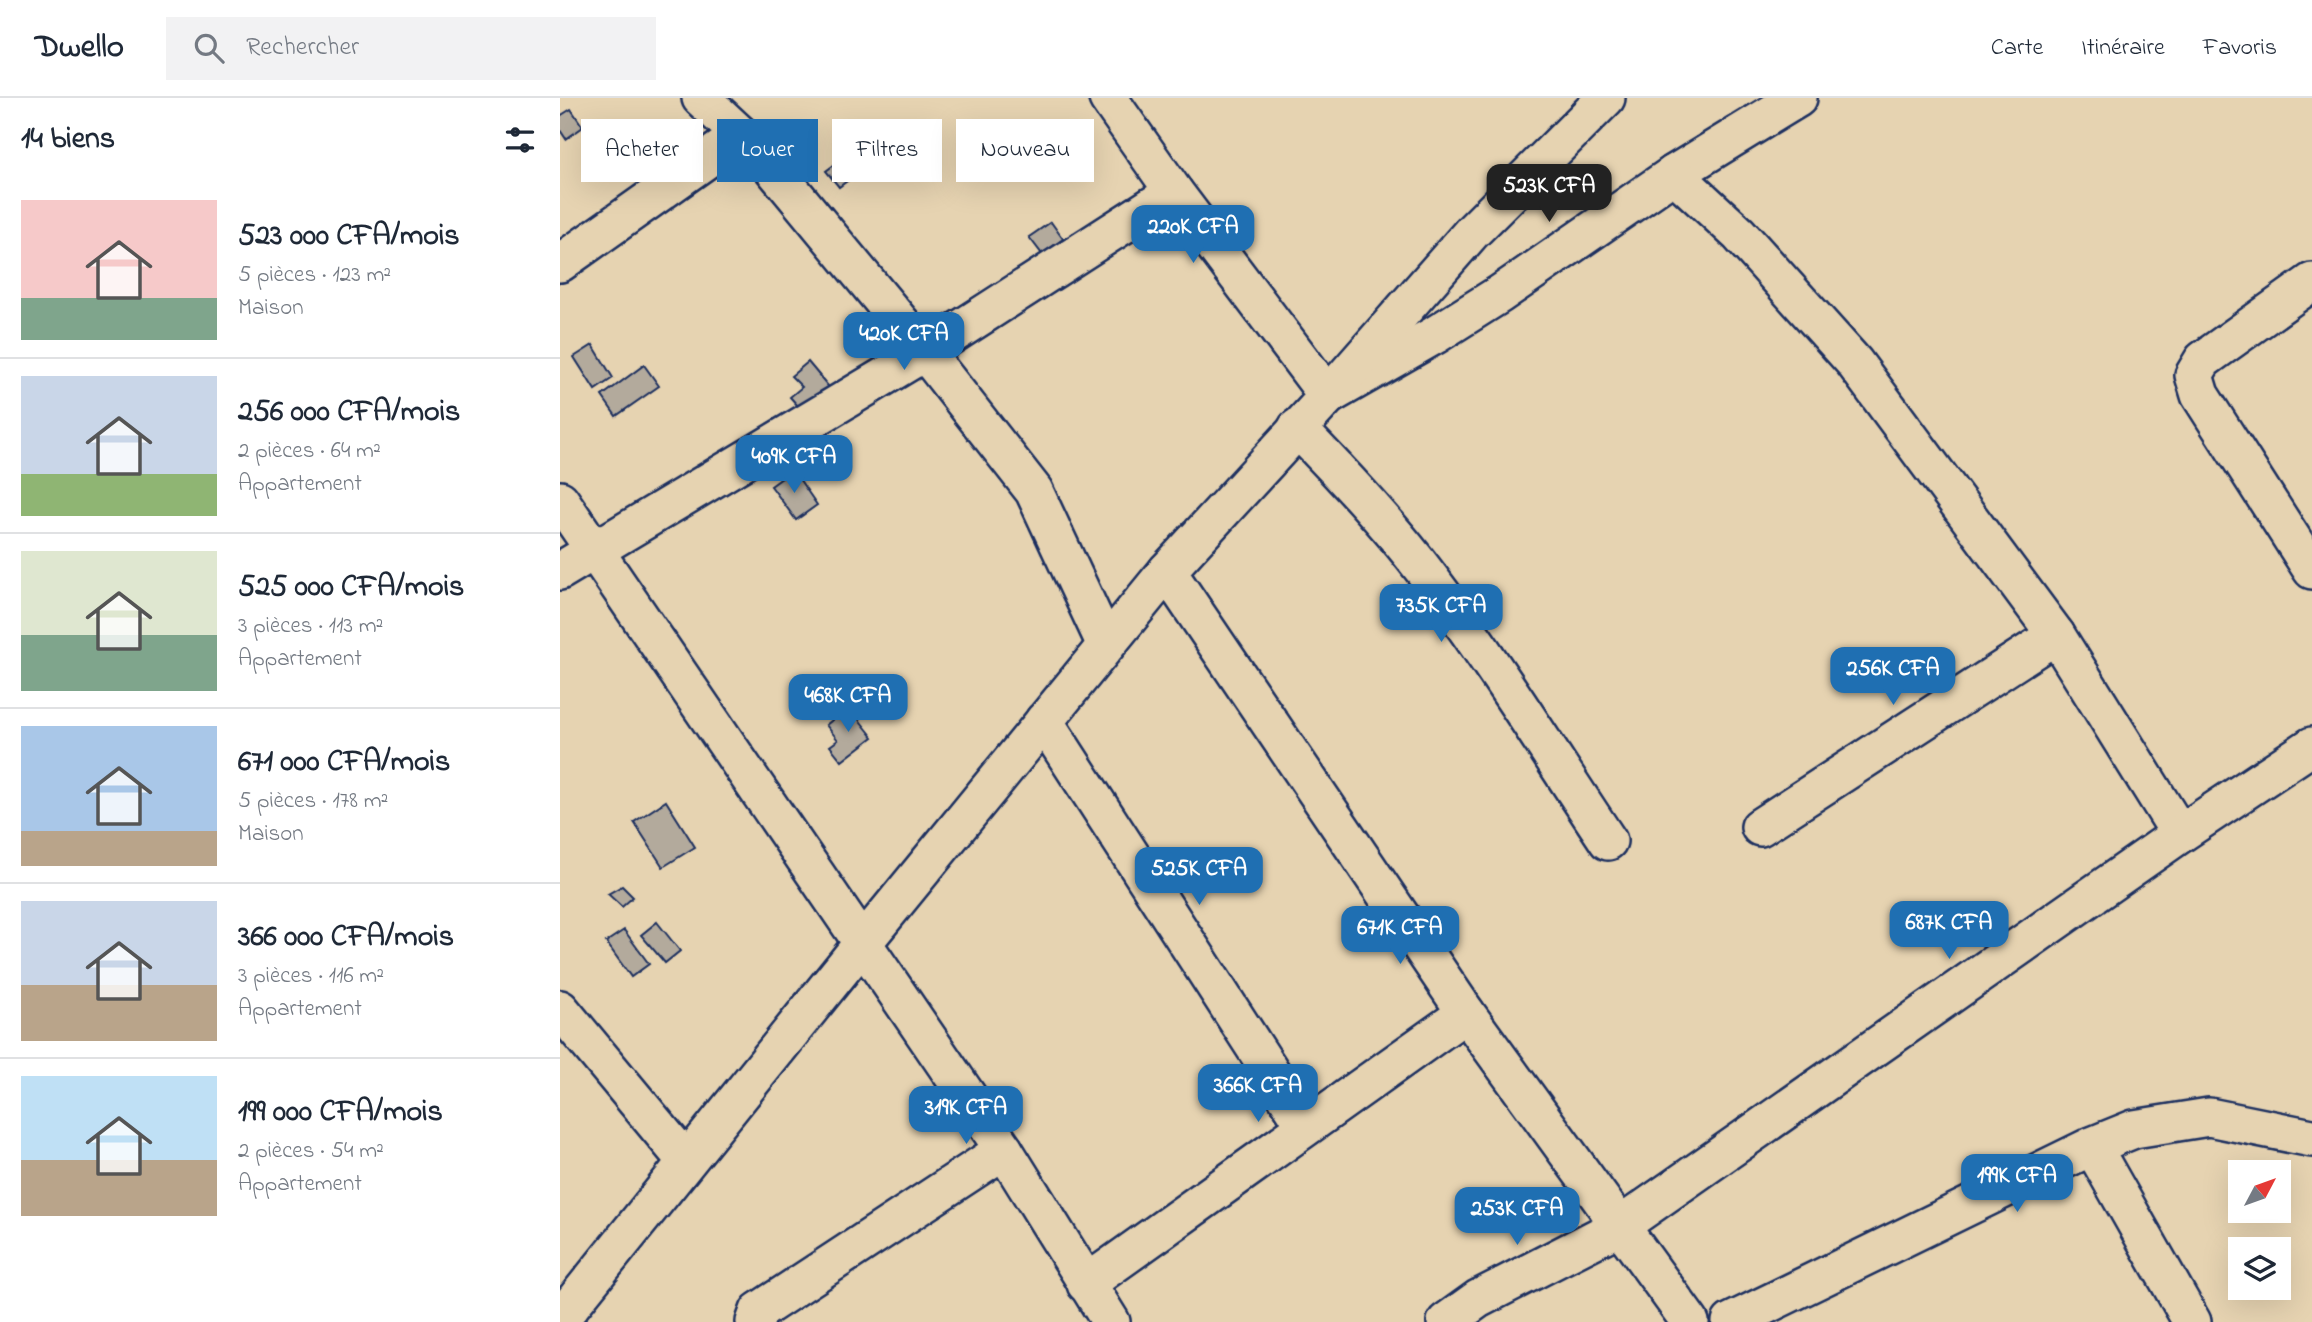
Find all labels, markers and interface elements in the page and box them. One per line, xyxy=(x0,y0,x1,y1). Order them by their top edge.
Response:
search box xyxy=(166,17,656,80)
text: Dwello xyxy=(35,24,124,72)
icon: search xyxy=(190,29,228,67)
text: Rechercher xyxy=(246,29,359,67)
text: Carte xyxy=(1991,31,2043,66)
text: Itinéraire xyxy=(2081,31,2165,66)
text: Favoris xyxy=(2203,31,2277,66)
text: 14 biens xyxy=(21,118,115,162)
chip: Acheter xyxy=(581,119,703,182)
chip: Louer xyxy=(717,119,818,182)
chip: Filtres xyxy=(832,119,942,182)
chip: Nouveau xyxy=(956,119,1094,182)
icon: filters xyxy=(501,121,539,159)
pin: 523K CFA xyxy=(1477,164,1621,224)
text: 523K CFA xyxy=(1503,170,1595,203)
pin: 220K CFA xyxy=(1121,206,1265,265)
text: 220K CFA xyxy=(1147,211,1239,244)
text: 523 000 CFA/mois xyxy=(238,215,460,259)
icon: home xyxy=(77,228,161,312)
text: 5 pièces · 123 m² xyxy=(238,259,391,292)
text: Maison xyxy=(238,292,304,325)
pin: 420K CFA xyxy=(832,313,976,372)
text: 420K CFA xyxy=(859,318,949,351)
text: 256 000 CFA/mois xyxy=(238,391,460,435)
icon: home xyxy=(77,404,161,488)
text: 2 pièces · 64 m² xyxy=(238,435,381,468)
pin: 409K CFA xyxy=(722,436,866,495)
text: 409K CFA xyxy=(752,441,836,474)
text: Appartement xyxy=(238,468,362,501)
text: 525 000 CFA/mois xyxy=(238,566,464,610)
icon: home xyxy=(77,579,161,663)
pin: 735K CFA xyxy=(1369,584,1513,644)
text: 735K CFA xyxy=(1396,590,1486,623)
text: 3 pièces · 113 m² xyxy=(238,610,383,643)
text: Appartement xyxy=(238,643,362,676)
pin: 256K CFA xyxy=(1821,648,1965,707)
text: 256K CFA xyxy=(1846,653,1940,686)
pin: 468K CFA xyxy=(776,674,920,734)
text: 468K CFA xyxy=(805,680,891,713)
text: 671 000 CFA/mois xyxy=(238,741,450,785)
icon: home xyxy=(77,754,161,838)
text: 5 pièces · 178 m² xyxy=(238,785,388,818)
text: Maison xyxy=(238,818,304,851)
pin: 525K CFA xyxy=(1127,848,1271,907)
text: 525K CFA xyxy=(1151,853,1247,886)
pin: 687K CFA xyxy=(1877,902,2021,961)
pin: 671K CFA xyxy=(1328,906,1472,966)
text: 687K CFA xyxy=(1906,907,1992,940)
text: 671K CFA xyxy=(1357,912,1443,945)
text: 366 000 CFA/mois xyxy=(238,916,454,960)
icon: home xyxy=(77,929,161,1013)
text: 3 pièces · 116 m² xyxy=(238,960,384,993)
text: Appartement xyxy=(238,993,362,1026)
pin: 366K CFA xyxy=(1186,1065,1330,1124)
text: 366K CFA xyxy=(1214,1070,1302,1103)
pin: 319K CFA xyxy=(894,1086,1038,1146)
text: 199 000 CFA/mois xyxy=(238,1091,443,1135)
text: 319K CFA xyxy=(925,1092,1007,1125)
icon: home xyxy=(77,1104,161,1188)
text: 2 pièces · 54 m² xyxy=(238,1135,384,1168)
pin: 199K CFA xyxy=(1945,1154,2089,1214)
text: 199K CFA xyxy=(1977,1160,2057,1193)
north arrow xyxy=(2228,1160,2291,1223)
map controls xyxy=(2228,1160,2291,1300)
text: Appartement xyxy=(238,1168,362,1201)
pin: 253K CFA xyxy=(1445,1188,1589,1247)
text: 253K CFA xyxy=(1471,1193,1563,1226)
button: layers xyxy=(2228,1237,2291,1300)

